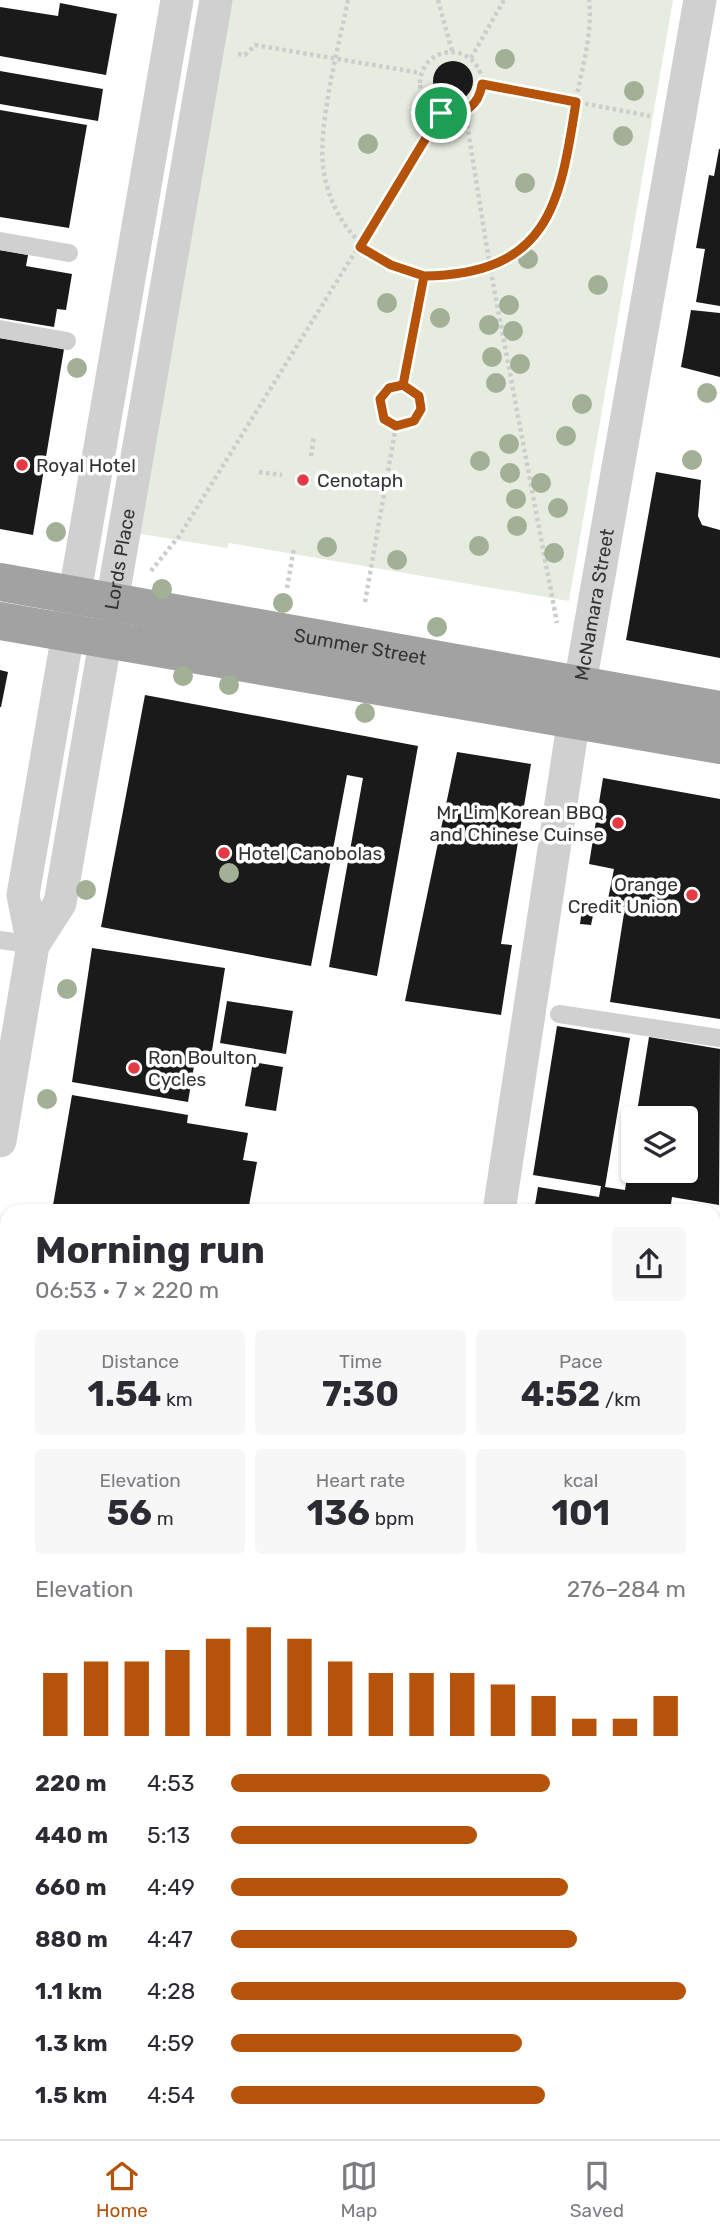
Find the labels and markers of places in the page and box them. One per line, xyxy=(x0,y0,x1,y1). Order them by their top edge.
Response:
pin xyxy=(411,83,471,143)
place label: Royal Hotel xyxy=(36,454,136,477)
marker: Royal Hotel xyxy=(14,457,30,473)
place label: Cenotaph xyxy=(317,469,403,492)
marker: Cenotaph xyxy=(295,472,311,488)
place label: Mr Lim Korean BBQ and Chinese Cuinse xyxy=(430,801,604,846)
marker: Mr Lim Korean BBQ and Chinese Cuinse xyxy=(610,815,626,831)
place label: Hotel Canobolas xyxy=(238,842,382,865)
marker: Hotel Canobolas xyxy=(216,845,232,861)
place label: Orange Credit Union xyxy=(568,873,678,918)
marker: Orange Credit Union xyxy=(684,887,700,903)
place label: Ron Boulton Cycles xyxy=(148,1046,257,1091)
marker: Ron Boulton Cycles xyxy=(126,1060,142,1076)

